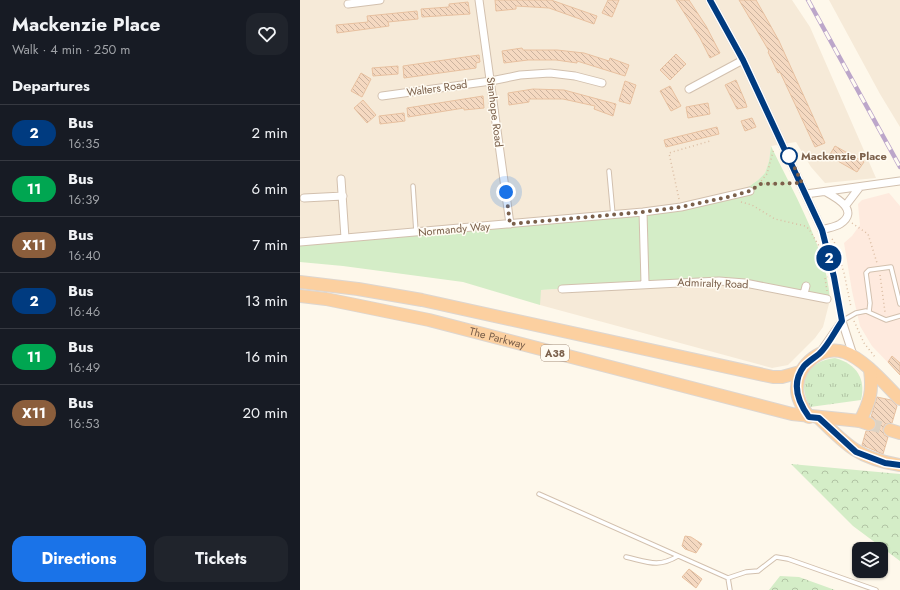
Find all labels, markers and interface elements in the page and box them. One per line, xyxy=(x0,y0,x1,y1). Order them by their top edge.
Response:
text: Mackenzie Place xyxy=(12,11,160,38)
button: heart xyxy=(246,13,288,55)
text: Walk · 4 min · 250 m xyxy=(12,40,130,59)
text: Departures xyxy=(12,75,90,97)
street label: Walters Road xyxy=(406,76,468,100)
street label: Stanhope Road xyxy=(483,76,507,148)
text: Bus xyxy=(68,112,93,134)
text: 2 min xyxy=(251,122,288,144)
text: 2 xyxy=(29,123,39,143)
text: 16:35 xyxy=(68,134,100,153)
marker: Mackenzie Place xyxy=(780,147,798,165)
place label: Mackenzie Place xyxy=(801,148,887,164)
text: Bus xyxy=(68,168,93,190)
text: 6 min xyxy=(251,178,288,200)
text: 11 xyxy=(27,179,41,199)
your location xyxy=(496,182,516,202)
text: 16:39 xyxy=(68,190,100,209)
street label: Normandy Way xyxy=(417,218,491,240)
text: Bus xyxy=(68,224,93,246)
text: 7 min xyxy=(252,234,288,256)
text: X11 xyxy=(22,235,46,255)
line badge: 2 xyxy=(816,245,842,271)
text: 16:40 xyxy=(68,246,101,265)
text: 2 xyxy=(824,248,834,268)
street label: Admiralty Road xyxy=(677,274,749,292)
text: Bus xyxy=(68,280,93,302)
text: 13 min xyxy=(245,290,288,312)
text: 2 xyxy=(29,291,39,311)
text: 16:46 xyxy=(68,302,100,321)
street label: The Parkway xyxy=(468,323,527,353)
text: Bus xyxy=(68,336,93,358)
road number: A38 xyxy=(541,345,569,361)
text: 16 min xyxy=(245,346,288,368)
text: 11 xyxy=(27,347,41,367)
text: 16:49 xyxy=(68,358,100,377)
text: Bus xyxy=(68,392,93,414)
text: 20 min xyxy=(242,402,288,424)
text: X11 xyxy=(22,403,46,423)
text: 16:53 xyxy=(68,414,100,433)
button: Directions xyxy=(12,536,146,582)
button: Tickets xyxy=(154,536,288,582)
map controls xyxy=(852,542,888,578)
button: layers xyxy=(852,542,888,578)

